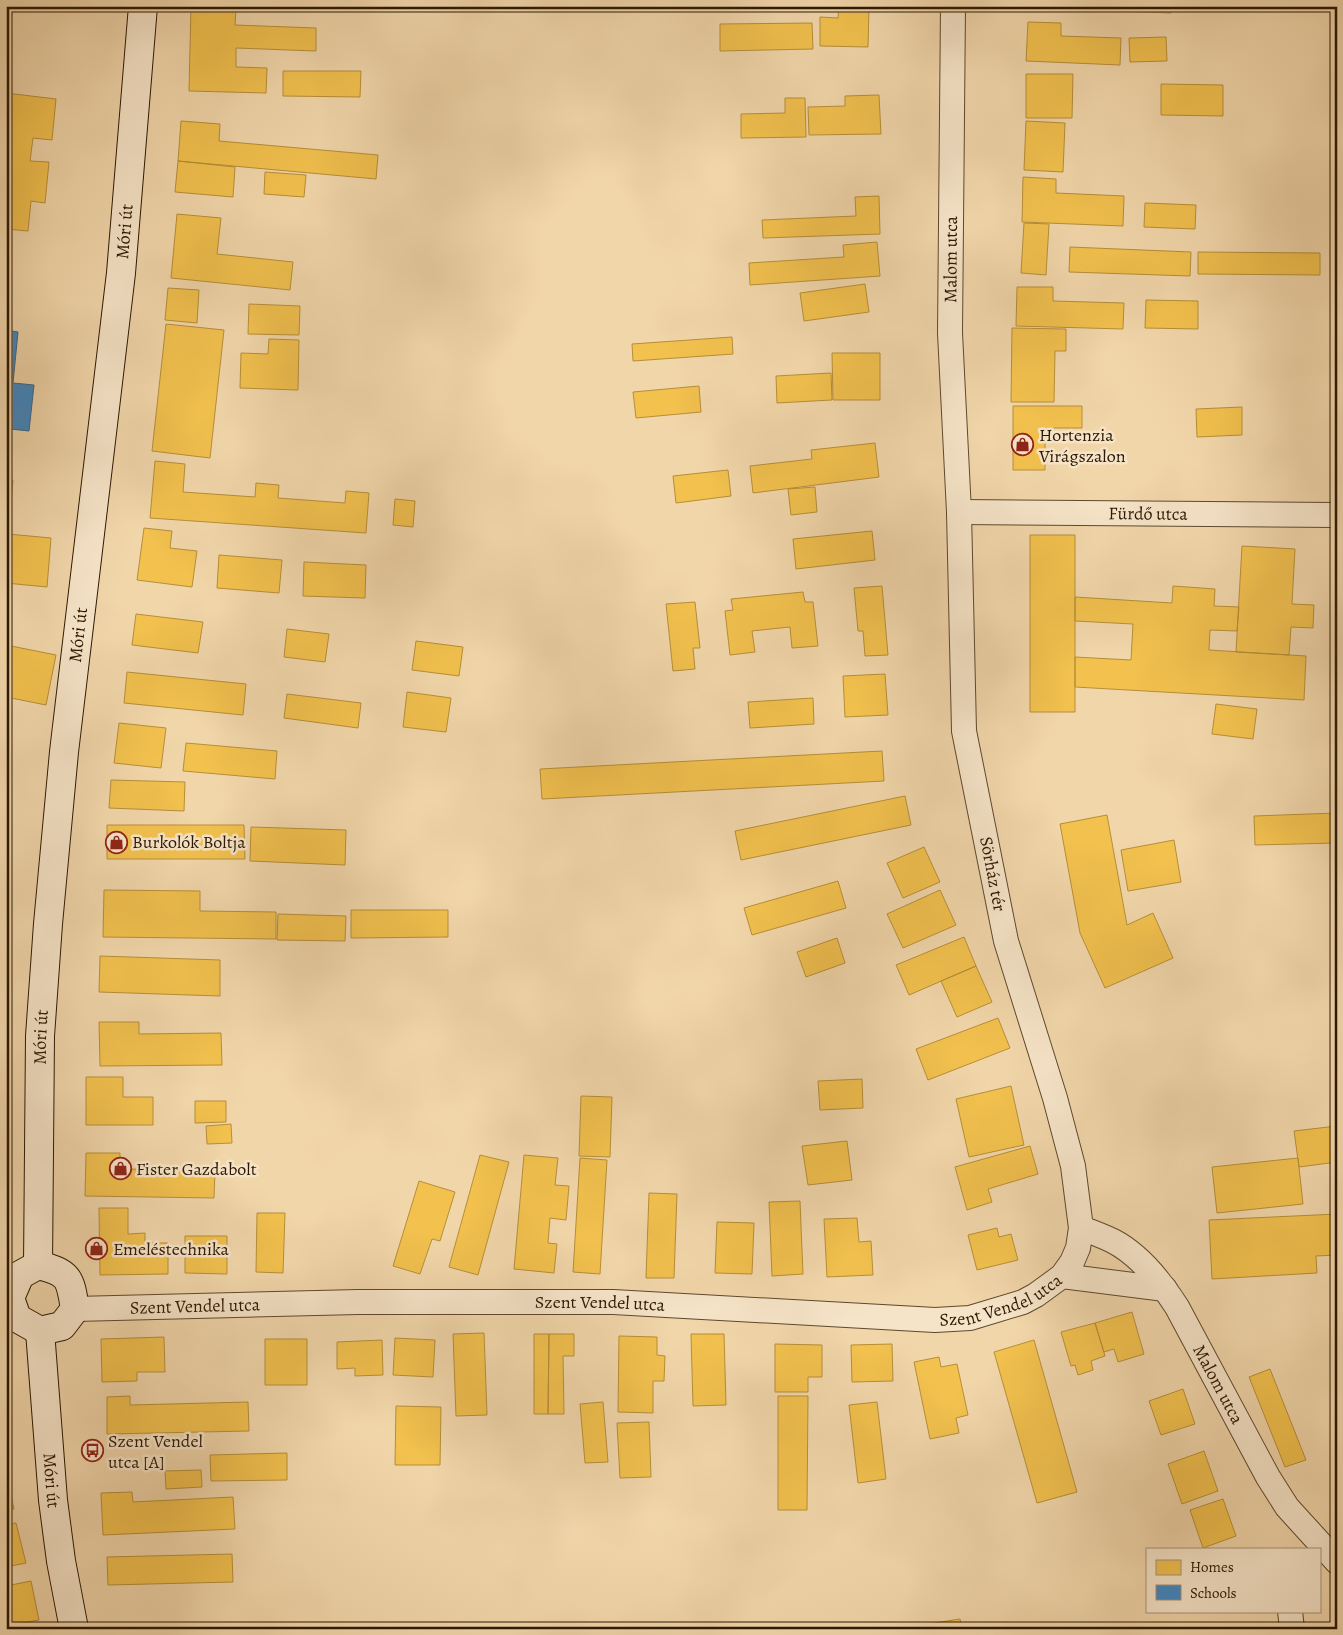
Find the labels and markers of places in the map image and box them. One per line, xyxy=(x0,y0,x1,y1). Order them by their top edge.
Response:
place label: Hortenzia Virágszalon xyxy=(1038,423,1126,468)
shop icon: Hortenzia Virágszalon xyxy=(1011,433,1035,457)
shop icon: Burkolók Boltja xyxy=(104,830,128,854)
place label: Burkolók Boltja xyxy=(132,830,246,854)
shop icon: Fister Gazdabolt xyxy=(108,1157,132,1181)
place label: Fister Gazdabolt xyxy=(136,1157,257,1181)
shop icon: Emeléstechnika xyxy=(85,1237,109,1261)
place label: Emeléstechnika xyxy=(113,1237,230,1261)
place label: Szent Vendel utca [A] xyxy=(108,1429,204,1474)
bus stop icon: Szent Vendel utca [A] xyxy=(80,1439,104,1463)

